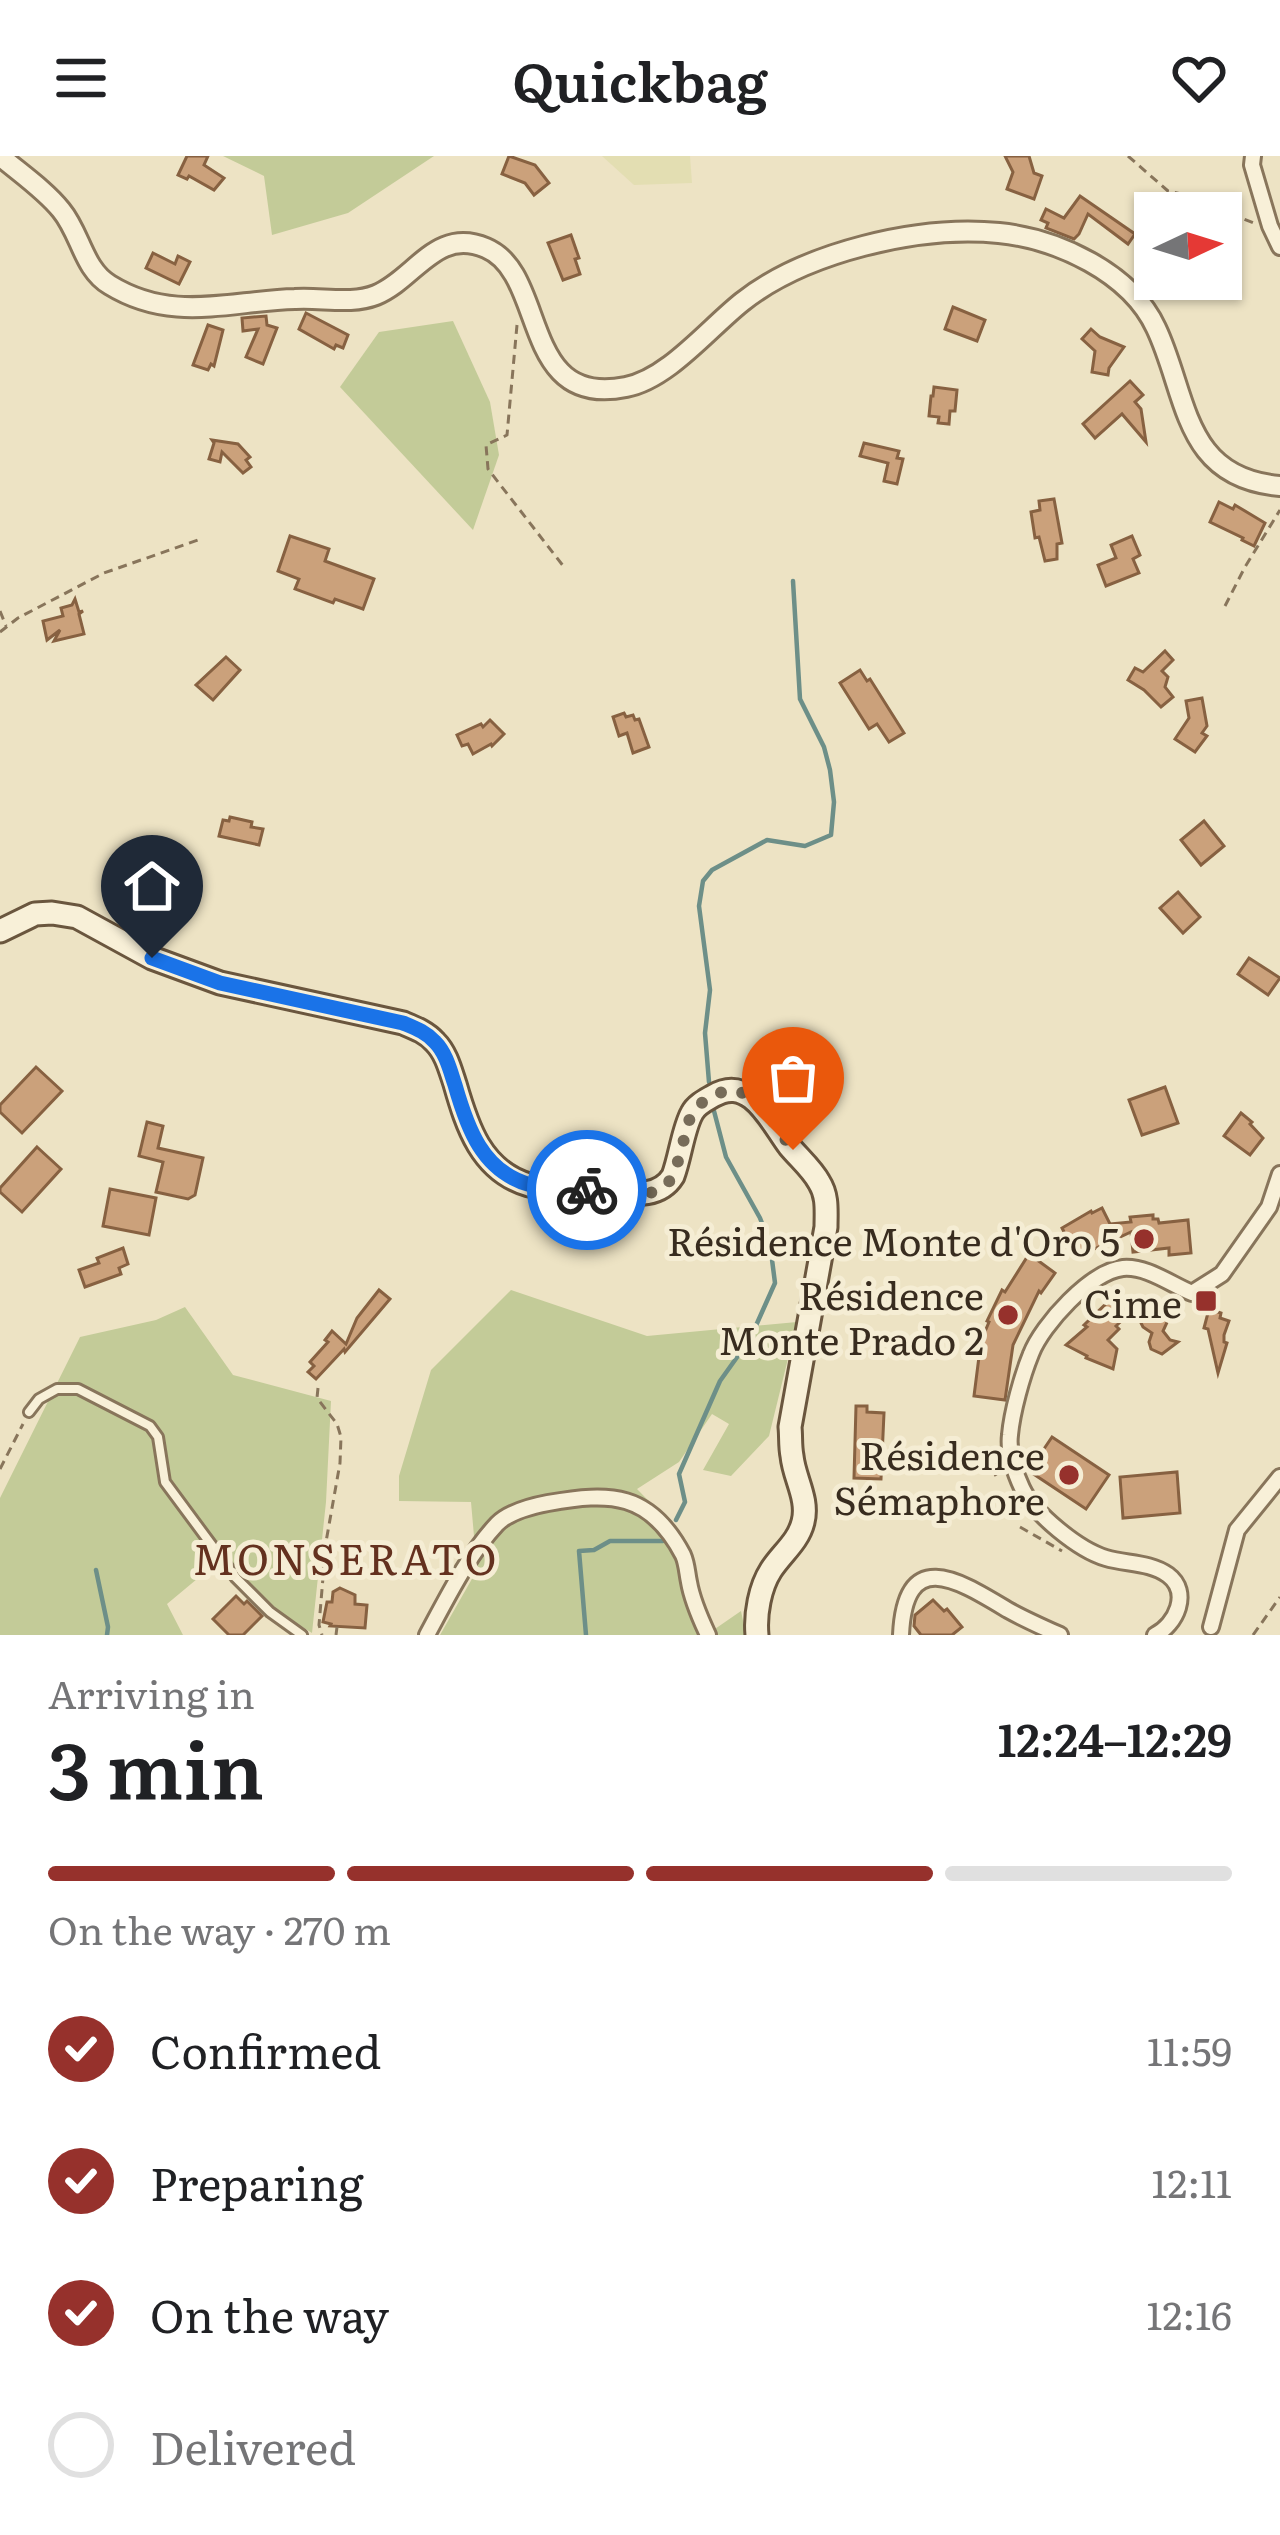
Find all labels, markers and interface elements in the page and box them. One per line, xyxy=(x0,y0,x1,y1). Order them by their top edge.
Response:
text: Quickbag xyxy=(512,38,768,119)
icon: menu xyxy=(48,45,114,111)
icon: heart xyxy=(1166,45,1232,111)
north arrow xyxy=(1134,192,1242,300)
map controls xyxy=(1134,192,1242,300)
pin xyxy=(101,835,203,958)
icon: home xyxy=(119,853,185,919)
pin xyxy=(742,1027,844,1150)
icon: bag xyxy=(760,1045,826,1111)
courier xyxy=(527,1130,647,1250)
icon: bike xyxy=(554,1157,620,1223)
place label: Résidence Monte d'Oro 5 xyxy=(667,1210,1120,1268)
marker: Résidence Monte d'Oro 5 xyxy=(1131,1226,1157,1252)
place label: Résidence Monte Prado 2 xyxy=(718,1264,984,1367)
place label: Cime xyxy=(1084,1272,1182,1330)
marker: Cime xyxy=(1193,1288,1219,1314)
marker: Résidence Monte Prado 2 xyxy=(995,1302,1021,1328)
place label: Résidence Sémaphore xyxy=(834,1424,1045,1527)
marker: Résidence Sémaphore xyxy=(1056,1462,1082,1488)
district label: MONSERATO xyxy=(193,1526,499,1588)
text: Arriving in xyxy=(48,1663,255,1721)
text: 12:24–12:29 xyxy=(998,1704,1232,1771)
text: 3 min xyxy=(48,1708,264,1824)
text: On the way · 270 m xyxy=(48,1899,391,1957)
icon: check xyxy=(48,2016,114,2082)
text: Confirmed xyxy=(150,2016,381,2083)
text: 11:59 xyxy=(1147,2020,1232,2078)
icon: check xyxy=(48,2148,114,2214)
text: Preparing xyxy=(150,2148,364,2215)
text: 12:11 xyxy=(1152,2152,1232,2210)
icon: check xyxy=(48,2280,114,2346)
text: On the way xyxy=(150,2280,389,2347)
text: 12:16 xyxy=(1147,2284,1232,2342)
text: Delivered xyxy=(150,2412,356,2479)

